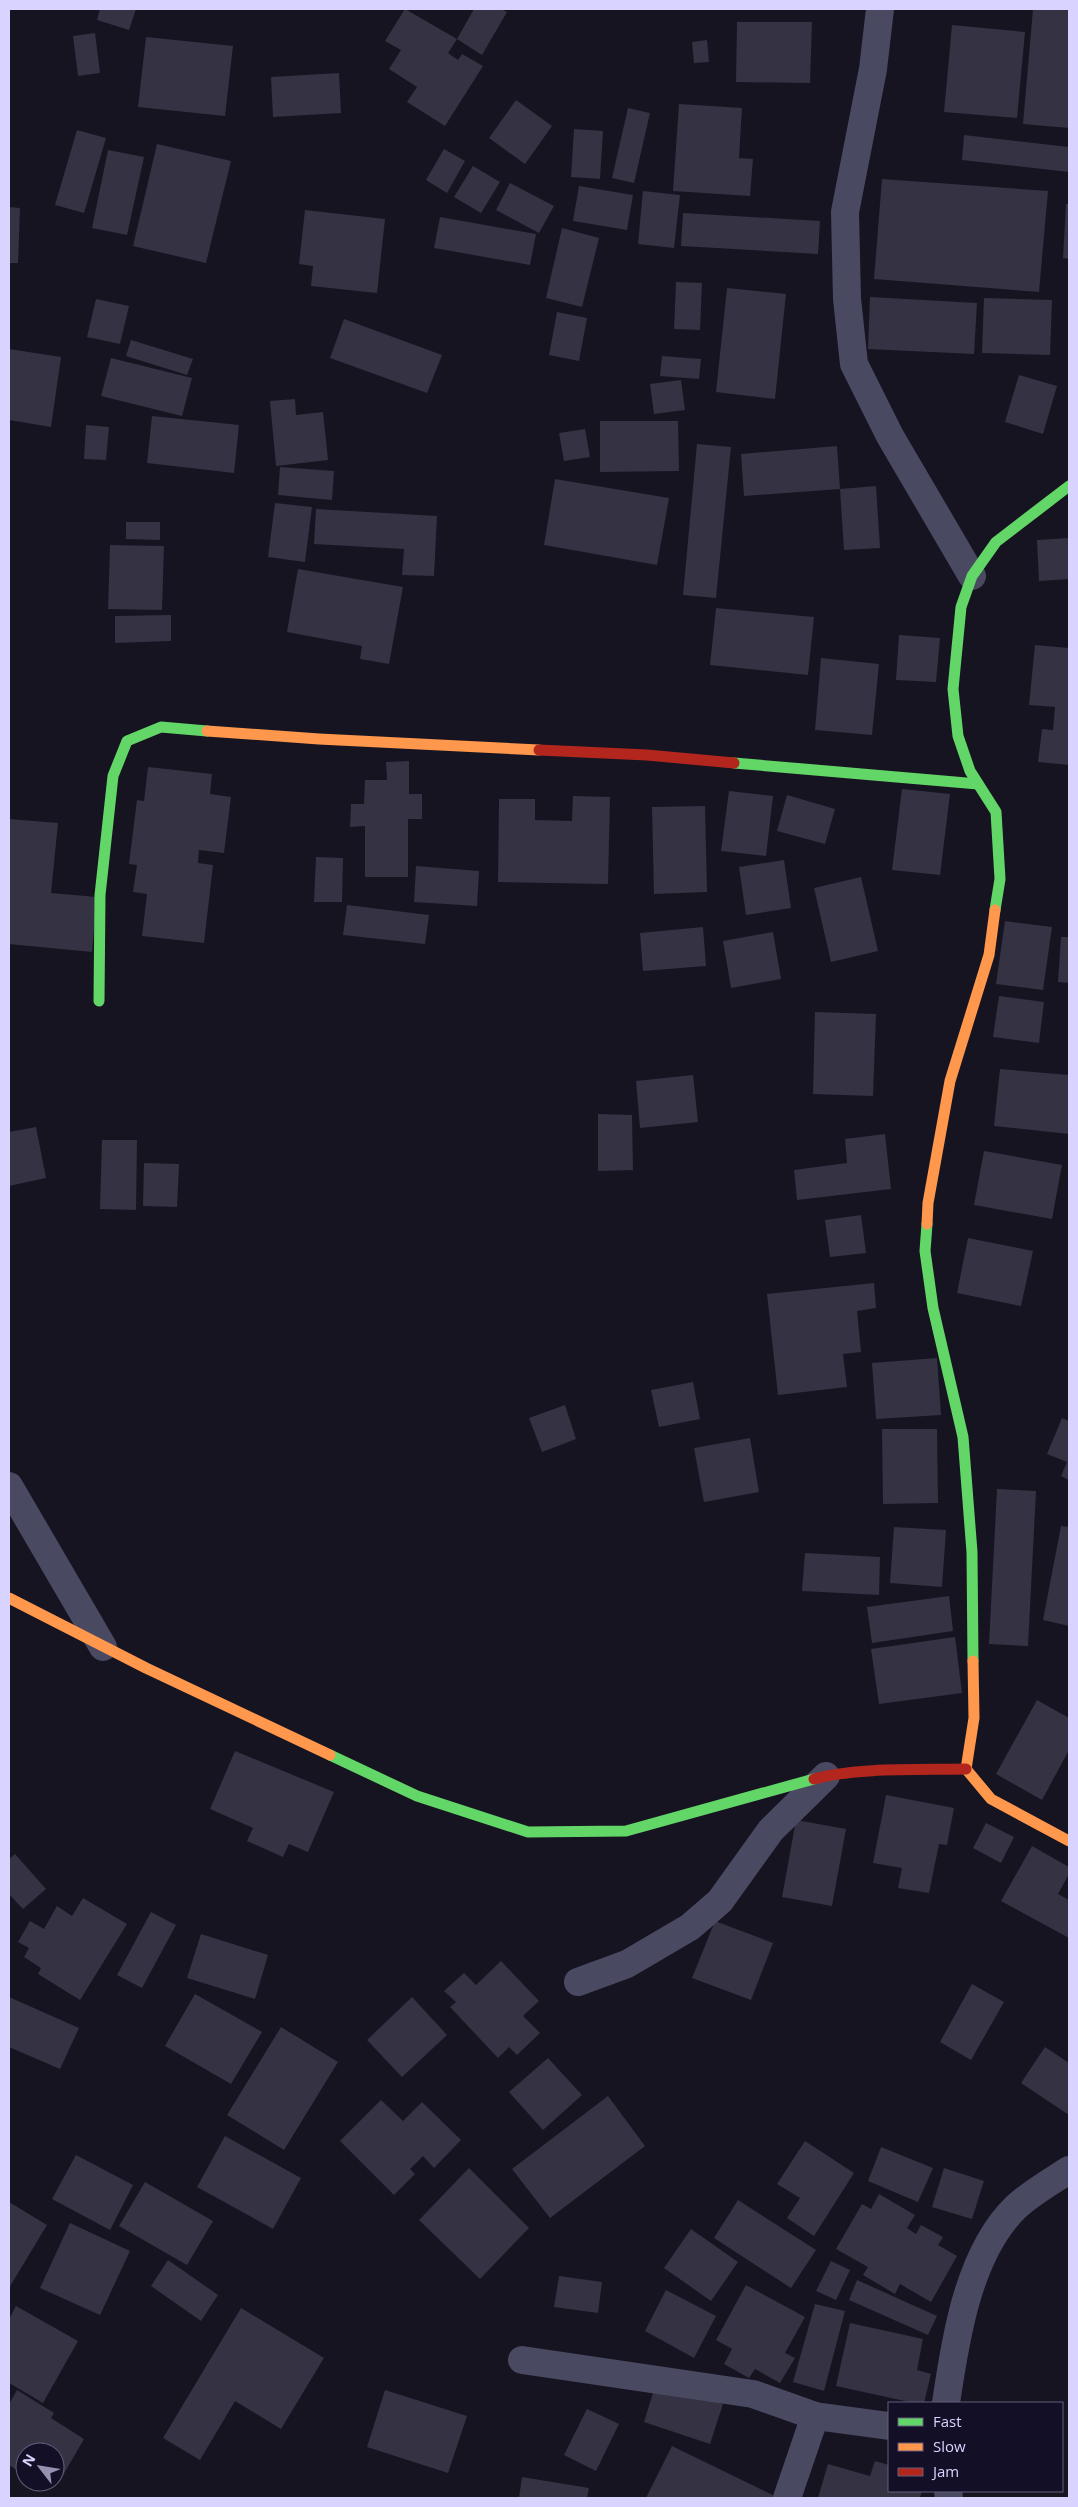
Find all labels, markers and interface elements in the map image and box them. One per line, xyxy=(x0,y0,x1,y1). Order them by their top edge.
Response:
legend xyxy=(888,2402,1063,2492)
text: Fast xyxy=(933,2411,962,2431)
text: Slow xyxy=(933,2436,966,2456)
north arrow xyxy=(15,2442,65,2492)
text: N xyxy=(17,2450,40,2470)
text: Jam xyxy=(931,2461,959,2481)

